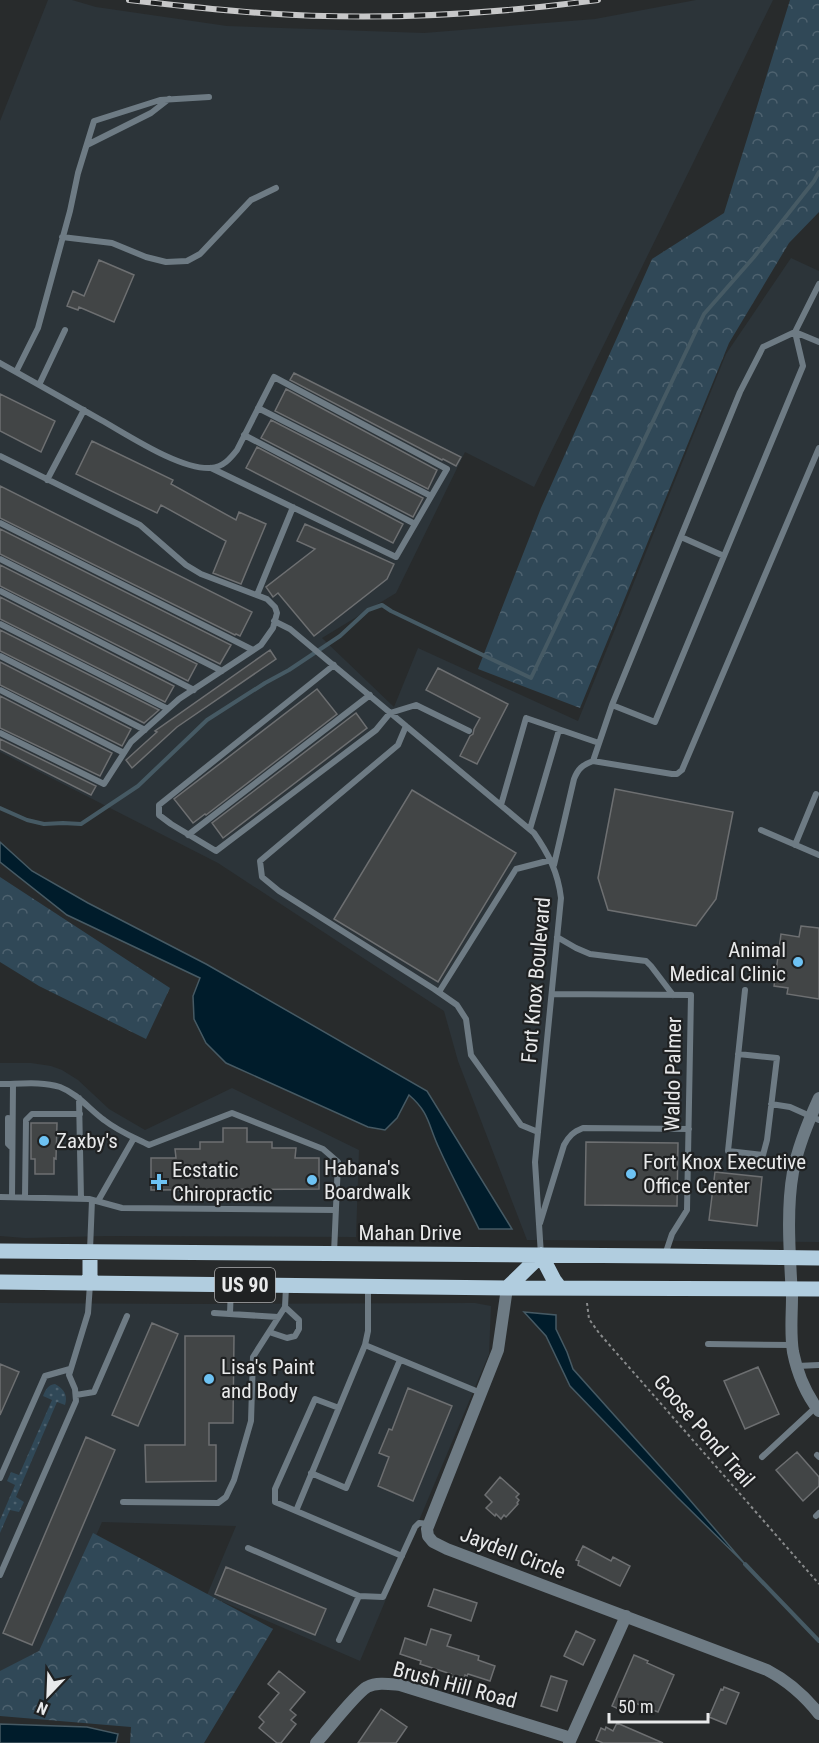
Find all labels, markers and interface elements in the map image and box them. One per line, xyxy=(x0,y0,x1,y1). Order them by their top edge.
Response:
street label: Fort Knox Boulevard xyxy=(517,896,555,1064)
place label: Animal Medical Clinic xyxy=(669,938,786,986)
marker: Animal Medical Clinic xyxy=(791,955,805,969)
street label: Waldo Palmer xyxy=(660,1016,686,1132)
place label: Zaxby's xyxy=(56,1129,118,1153)
marker: Zaxby's xyxy=(37,1134,51,1148)
place label: Fort Knox Executive Office Center xyxy=(643,1150,806,1198)
place label: Habana's Boardwalk xyxy=(324,1156,411,1204)
place label: Ecstatic Chiropractic xyxy=(172,1158,272,1206)
marker: Fort Knox Executive Office Center xyxy=(624,1167,638,1181)
marker: Ecstatic Chiropractic xyxy=(150,1173,168,1191)
marker: Habana's Boardwalk xyxy=(305,1173,319,1187)
street label: Mahan Drive xyxy=(358,1221,462,1245)
road number: US 90 xyxy=(215,1268,275,1302)
place label: Lisa's Paint and Body xyxy=(221,1355,315,1403)
street label: Goose Pond Trail xyxy=(649,1370,759,1492)
marker: Lisa's Paint and Body xyxy=(202,1372,216,1386)
street label: Jaydell Circle xyxy=(457,1522,569,1584)
street label: Brush Hill Road xyxy=(391,1657,519,1713)
north arrow xyxy=(18,1665,78,1725)
scale bar xyxy=(609,1686,708,1724)
text: 50 m xyxy=(618,1696,653,1717)
text: N xyxy=(34,1698,51,1719)

